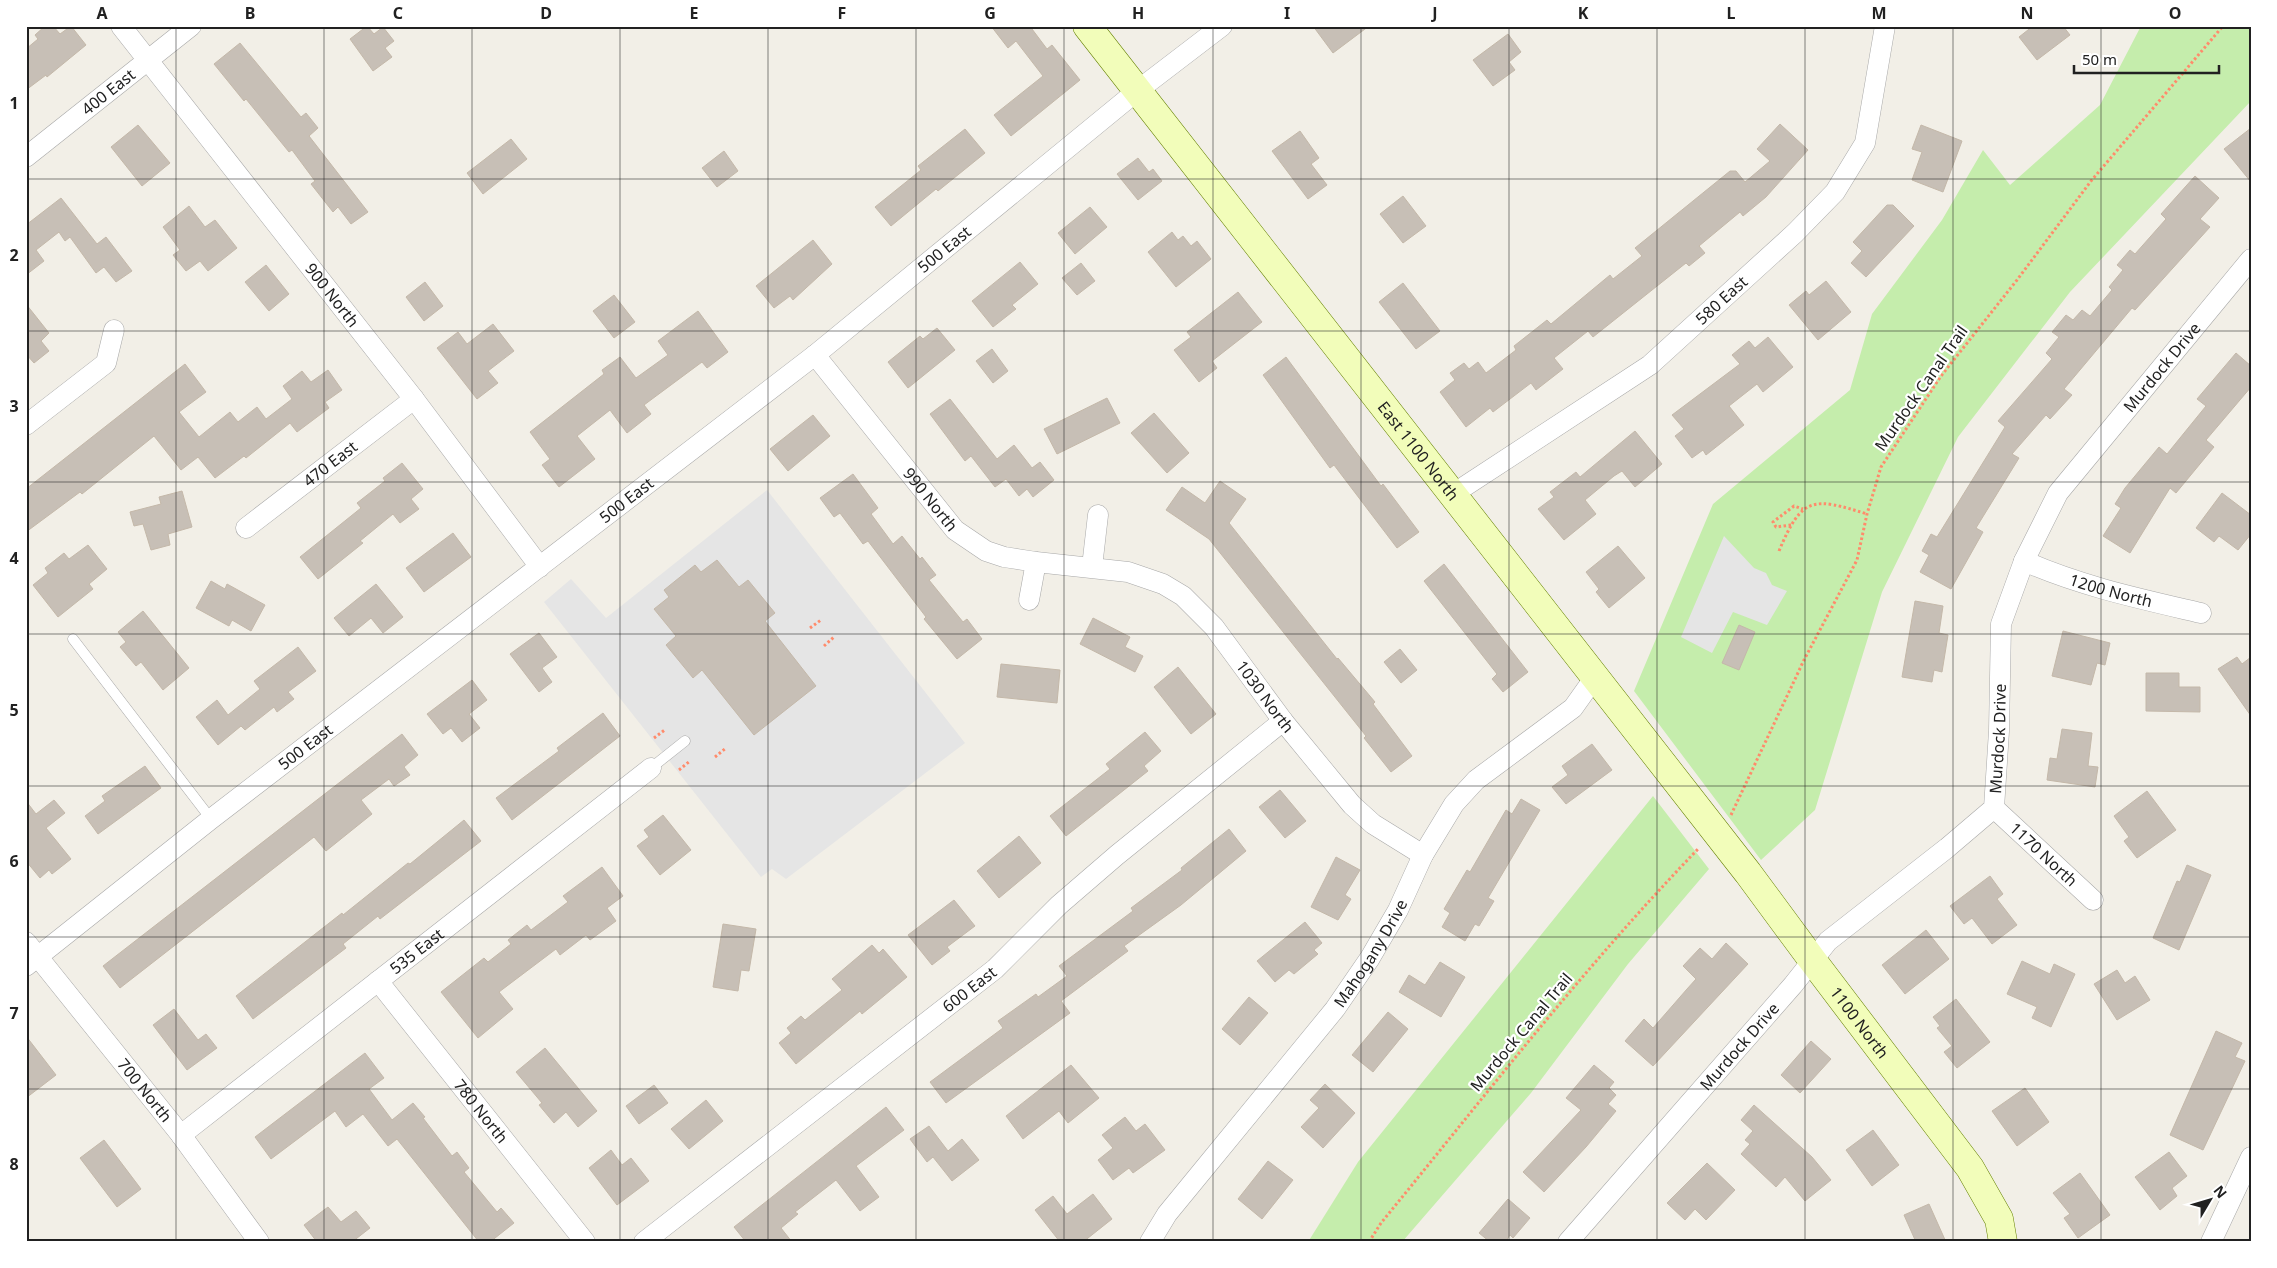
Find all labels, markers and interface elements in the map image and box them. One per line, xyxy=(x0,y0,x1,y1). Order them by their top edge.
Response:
text: A xyxy=(96,2,108,24)
text: B xyxy=(245,2,255,24)
text: C xyxy=(393,2,403,24)
text: D xyxy=(540,2,552,24)
text: E xyxy=(690,2,699,24)
text: F xyxy=(838,2,846,24)
text: G xyxy=(984,2,996,24)
text: H xyxy=(1132,2,1144,24)
text: I xyxy=(1284,2,1290,24)
text: J xyxy=(1430,2,1438,24)
text: K xyxy=(1578,2,1589,24)
text: L xyxy=(1727,2,1736,24)
text: M xyxy=(1871,2,1887,24)
text: N xyxy=(2020,2,2034,24)
text: O xyxy=(2169,2,2181,24)
scale bar xyxy=(2074,42,2220,74)
text: 50 m xyxy=(2082,49,2117,69)
street label: 400 East xyxy=(77,63,140,120)
text: 1 xyxy=(9,92,19,114)
street label: 500 East xyxy=(913,220,976,278)
text: 2 xyxy=(9,244,19,266)
street label: 900 North xyxy=(300,258,364,332)
street label: 580 East xyxy=(1691,271,1752,329)
street label: Murdock Drive xyxy=(2118,318,2205,417)
street label: Murdock Canal Trail xyxy=(1869,321,1973,455)
text: 3 xyxy=(9,395,19,417)
street label: East 1100 North xyxy=(1373,397,1464,505)
street label: 470 East xyxy=(298,435,362,491)
street label: 990 North xyxy=(898,463,963,536)
street label: 500 East xyxy=(595,472,658,528)
text: 4 xyxy=(9,547,19,569)
street label: 1200 North xyxy=(2067,568,2155,612)
street label: 1030 North xyxy=(1231,656,1299,737)
street label: Murdock Drive xyxy=(1984,683,2011,794)
text: 5 xyxy=(9,699,19,721)
street label: 500 East xyxy=(273,719,337,775)
street label: 1170 North xyxy=(2005,817,2082,891)
text: 6 xyxy=(9,850,19,872)
street label: Mahogany Drive xyxy=(1328,896,1412,1012)
street label: 535 East xyxy=(385,923,448,979)
street label: 600 East xyxy=(938,961,1001,1017)
street label: Murdock Canal Trail xyxy=(1465,968,1577,1096)
street label: 1100 North xyxy=(1825,982,1894,1063)
street label: Murdock Drive xyxy=(1695,998,1784,1095)
text: 7 xyxy=(9,1002,19,1024)
street label: 700 North xyxy=(113,1054,177,1127)
street label: 780 North xyxy=(449,1075,513,1148)
text: 8 xyxy=(9,1153,19,1175)
north arrow xyxy=(2184,1176,2234,1226)
text: N xyxy=(2210,1181,2232,1202)

